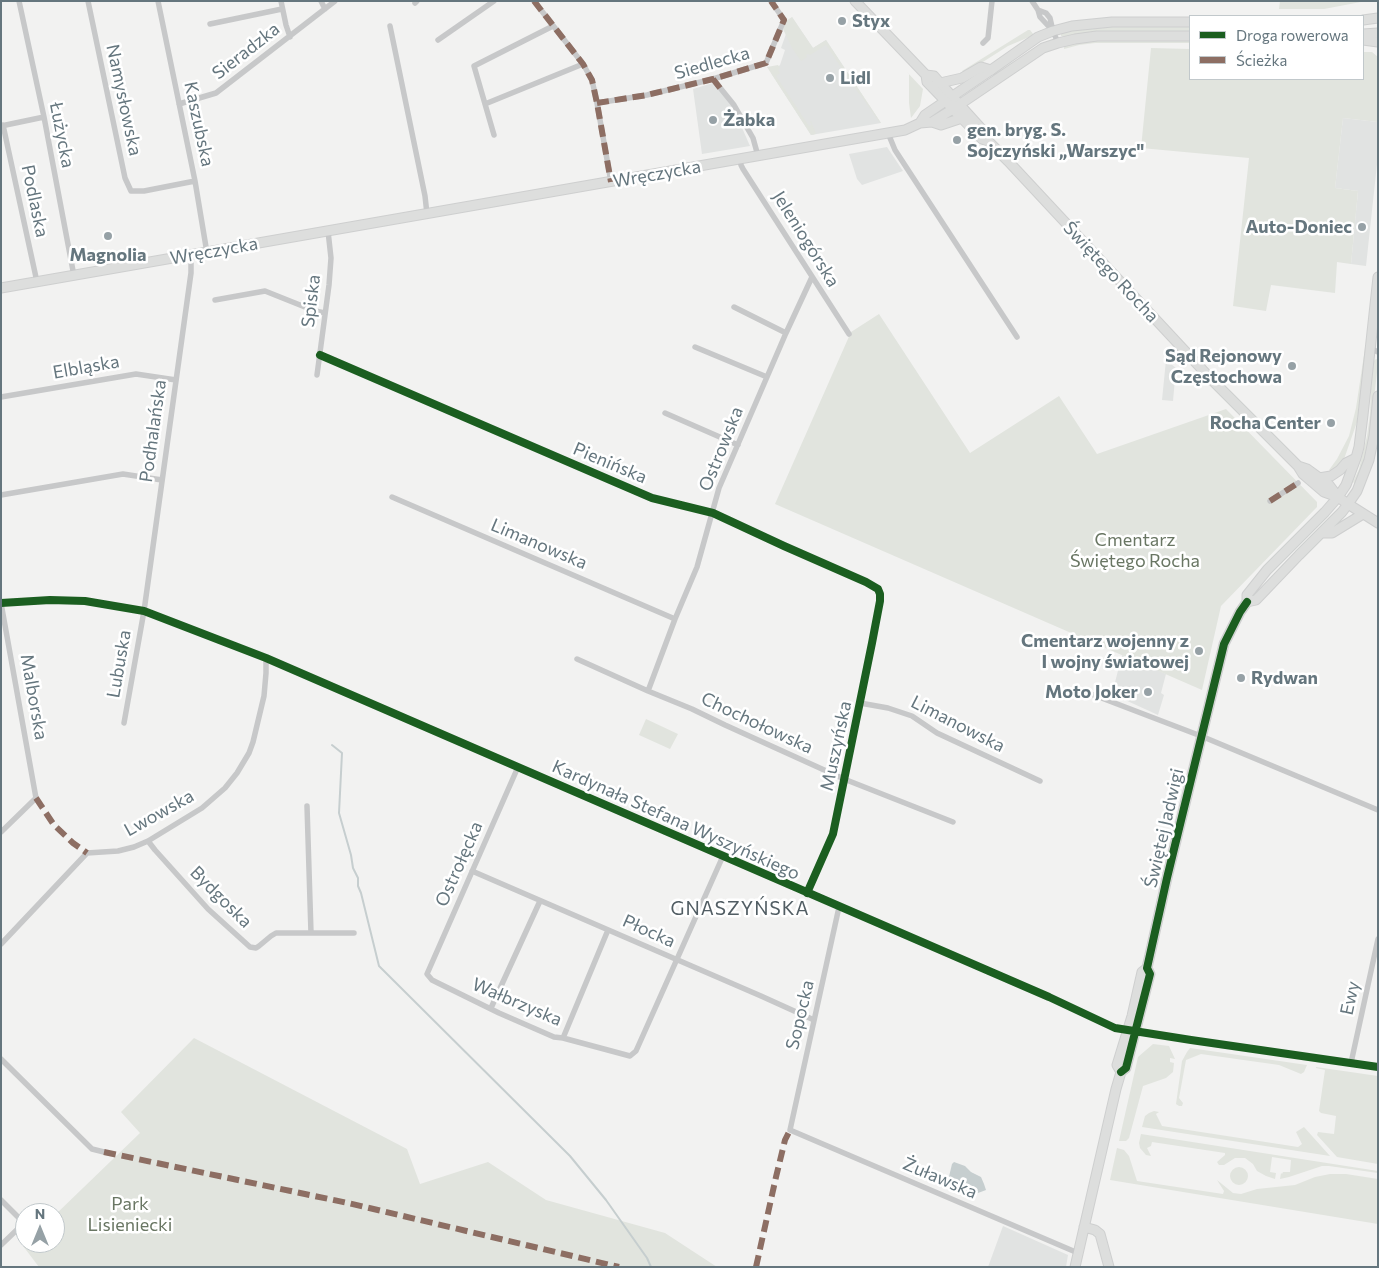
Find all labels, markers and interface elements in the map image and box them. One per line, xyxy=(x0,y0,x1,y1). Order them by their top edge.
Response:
place label: Styx xyxy=(852,10,890,32)
marker: Styx xyxy=(836,15,848,27)
legend xyxy=(1189,15,1364,80)
street label: Sieradzka xyxy=(208,18,284,84)
text: Droga rowerowa xyxy=(1236,26,1349,44)
street label: Namysłowska xyxy=(102,42,146,158)
street label: Siedlecka xyxy=(672,42,752,84)
text: Ścieżka xyxy=(1236,51,1287,69)
place label: Lidl xyxy=(840,67,871,89)
marker: Lidl xyxy=(824,72,836,84)
street label: Kaszubska xyxy=(179,79,219,169)
street label: Łużycka xyxy=(45,100,79,170)
place label: Żabka xyxy=(723,109,775,131)
marker: Żabka xyxy=(707,114,719,126)
place label: gen. bryg. S. Sojczyński „Warszyc" xyxy=(967,119,1144,162)
marker: gen. bryg. S. Sojczyński „Warszyc" xyxy=(951,134,963,146)
street label: Wręczycka xyxy=(611,156,703,192)
street label: Podlaska xyxy=(17,163,53,239)
street label: Jeleniogórska xyxy=(768,187,844,291)
place label: Auto-Doniec xyxy=(1245,216,1352,238)
street label: Świętego Rocha xyxy=(1059,217,1163,327)
marker: Auto-Doniec xyxy=(1356,221,1368,233)
marker: Magnolia xyxy=(102,230,114,242)
street label: Wręczycka xyxy=(168,233,260,269)
place label: Magnolia xyxy=(69,244,147,266)
street label: Spiska xyxy=(297,273,325,329)
place label: Sąd Rejonowy Częstochowa xyxy=(1165,345,1282,388)
street label: Elbląska xyxy=(51,351,121,383)
marker: Sąd Rejonowy Częstochowa xyxy=(1286,360,1298,372)
street label: Podhalańska xyxy=(135,378,171,484)
street label: Ostrowska xyxy=(694,404,748,494)
place label: Rocha Center xyxy=(1210,412,1321,434)
marker: Rocha Center xyxy=(1325,417,1337,429)
street label: Pienińska xyxy=(570,438,650,488)
street label: Limanowska xyxy=(488,514,590,574)
park label: Cmentarz Świętego Rocha xyxy=(1070,529,1200,572)
street label: Lubuska xyxy=(102,628,136,700)
place label: Cmentarz wojenny z I wojny światowej xyxy=(1021,630,1189,672)
marker: Cmentarz wojenny z I wojny światowej xyxy=(1193,645,1205,657)
street label: Malborska xyxy=(16,652,52,742)
place label: Rydwan xyxy=(1251,667,1318,689)
marker: Rydwan xyxy=(1235,672,1247,684)
place label: Moto Joker xyxy=(1045,681,1138,703)
marker: Moto Joker xyxy=(1142,686,1154,698)
street label: Chochołowska xyxy=(698,688,816,758)
street label: Limanowska xyxy=(907,691,1009,757)
street label: Muszyńska xyxy=(816,699,856,793)
street label: Kardynała Stefana Wyszyńskiego xyxy=(549,755,803,885)
street label: Świętej Jadwigi xyxy=(1140,766,1188,890)
street label: Lwowska xyxy=(120,785,198,841)
street label: Ostrołęcka xyxy=(431,818,487,910)
street label: Bydgoska xyxy=(186,862,256,932)
district label: GNASZYŃSKA xyxy=(669,898,811,920)
street label: Płocka xyxy=(619,910,679,952)
street label: Wałbrzyska xyxy=(469,973,565,1031)
street label: Sopocka xyxy=(782,978,818,1052)
street label: Ewy xyxy=(1336,979,1364,1017)
street label: Żuławska xyxy=(900,1153,980,1203)
park label: Park Lisieniecki xyxy=(88,1193,172,1236)
north arrow xyxy=(15,1203,65,1253)
text: N xyxy=(35,1205,45,1222)

